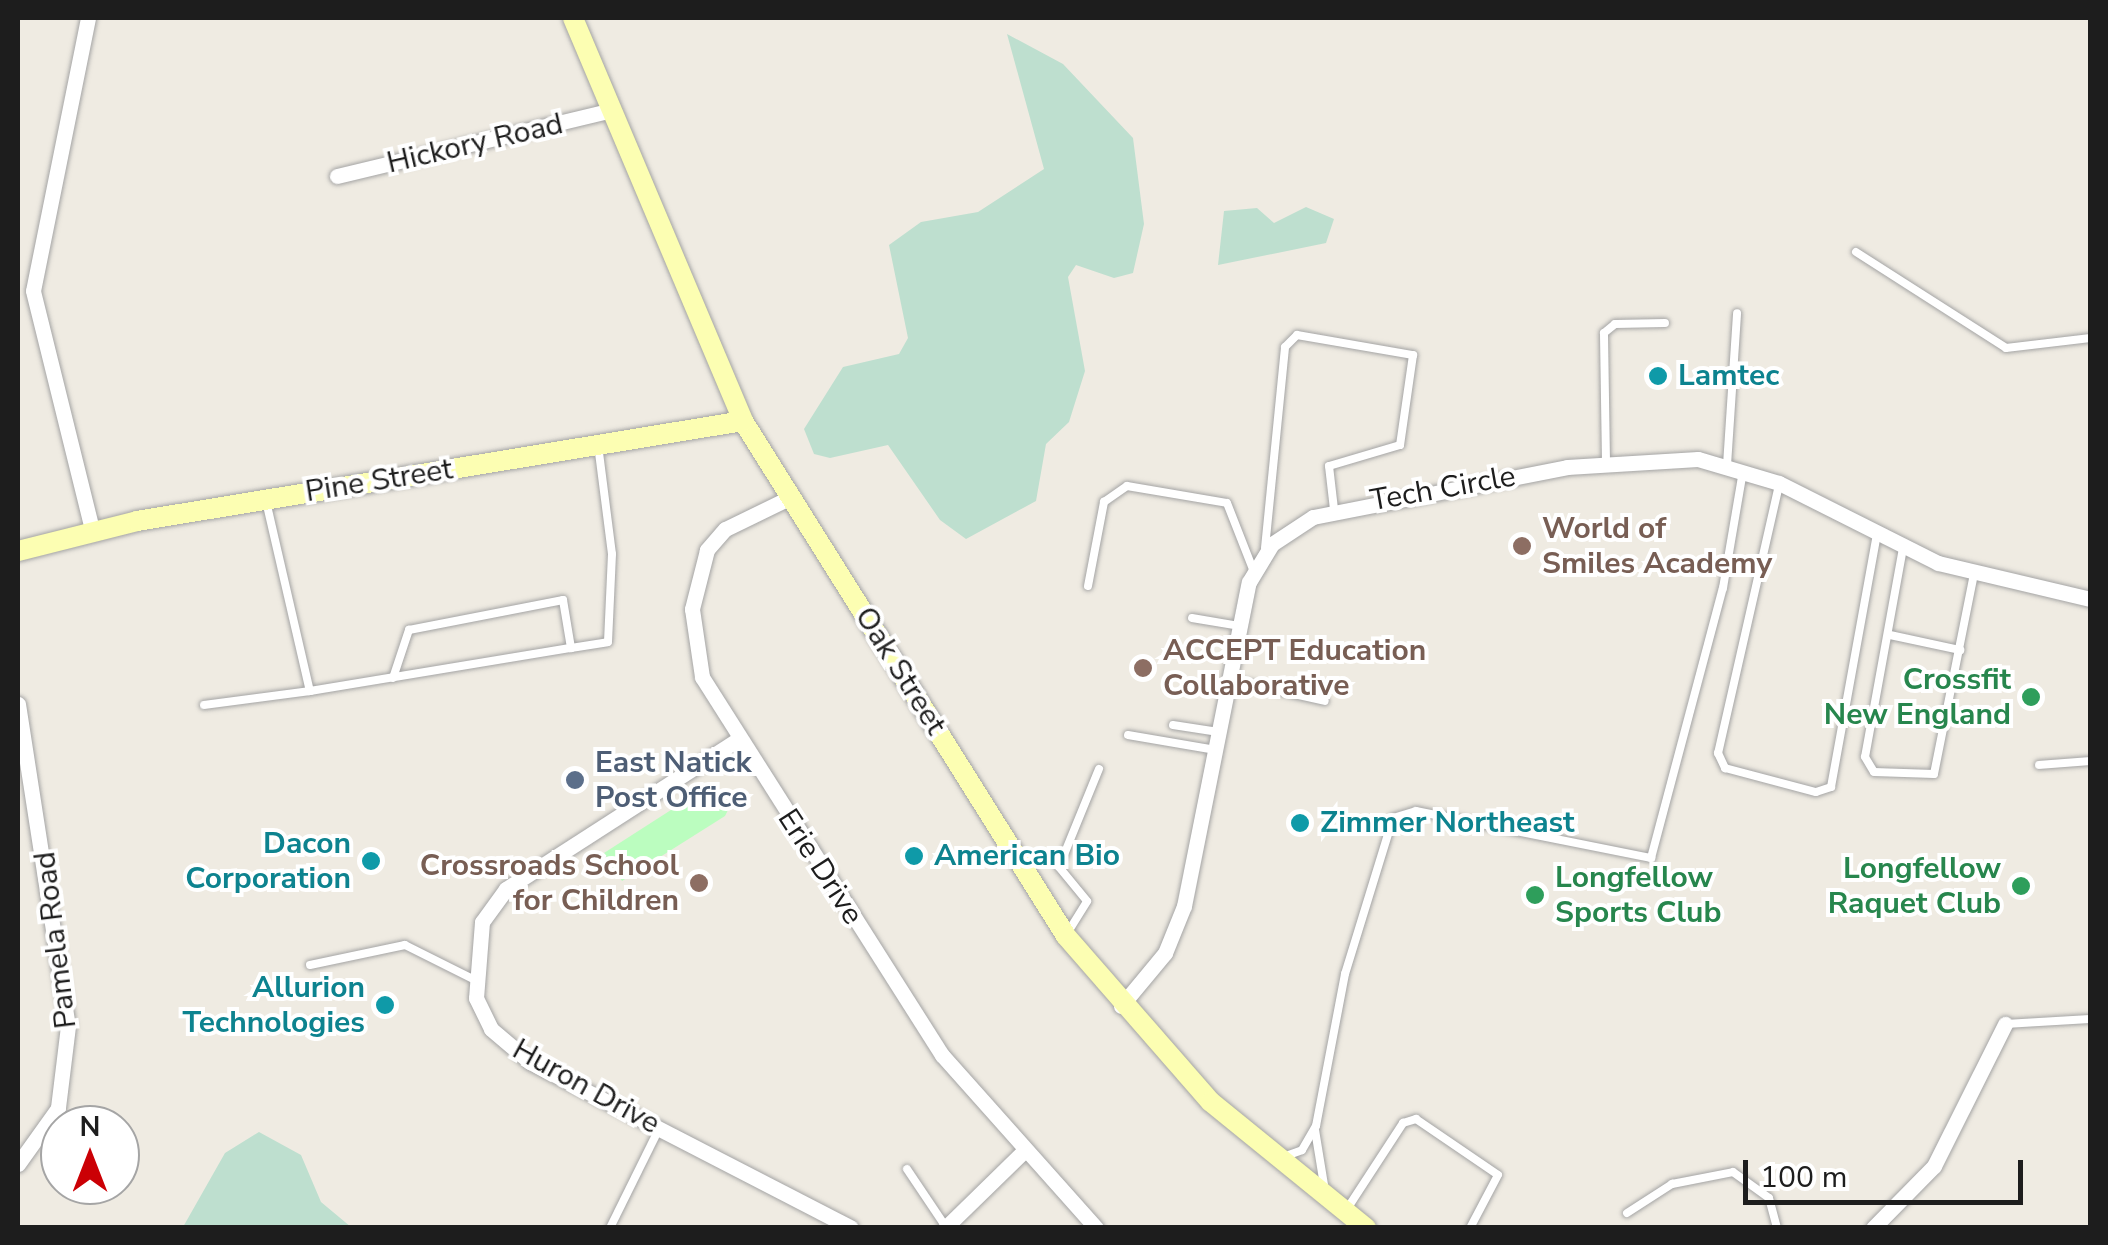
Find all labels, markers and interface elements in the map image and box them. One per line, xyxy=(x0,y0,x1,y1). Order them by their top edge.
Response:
street label: Hickory Road xyxy=(383,106,567,182)
place label: Lamtec xyxy=(1678,358,1779,394)
marker: Lamtec xyxy=(1647,365,1669,387)
street label: Pine Street xyxy=(303,452,455,510)
street label: Tech Circle xyxy=(1368,459,1518,519)
place label: World of Smiles Academy xyxy=(1542,511,1772,582)
marker: World of Smiles Academy xyxy=(1511,535,1533,557)
street label: Oak Street xyxy=(847,601,953,741)
place label: ACCEPT Education Collaborative xyxy=(1163,633,1426,704)
marker: ACCEPT Education Collaborative xyxy=(1132,657,1154,679)
place label: Crossfit New England xyxy=(1824,662,2011,732)
marker: Crossfit New England xyxy=(2020,686,2042,708)
place label: East Natick Post Office xyxy=(595,745,752,816)
marker: East Natick Post Office xyxy=(564,769,586,791)
street label: Erie Drive xyxy=(769,803,871,931)
place label: Zimmer Northeast xyxy=(1320,805,1575,841)
marker: Zimmer Northeast xyxy=(1289,812,1311,834)
place label: Dacon Corporation xyxy=(185,826,351,896)
place label: American Bio xyxy=(934,838,1120,874)
marker: American Bio xyxy=(903,845,925,867)
place label: Crossroads School for Children xyxy=(420,848,679,918)
street label: Pamela Road xyxy=(27,849,85,1031)
marker: Dacon Corporation xyxy=(360,850,382,872)
place label: Longfellow Raquet Club xyxy=(1828,851,2001,922)
place label: Longfellow Sports Club xyxy=(1555,860,1721,930)
marker: Crossroads School for Children xyxy=(688,872,710,894)
marker: Longfellow Raquet Club xyxy=(2010,875,2032,897)
marker: Longfellow Sports Club xyxy=(1524,884,1546,906)
place label: Allurion Technologies xyxy=(183,970,365,1040)
marker: Allurion Technologies xyxy=(374,994,396,1016)
street label: Huron Drive xyxy=(506,1032,666,1142)
north arrow xyxy=(40,1105,140,1205)
text: N xyxy=(80,1108,100,1146)
scale bar xyxy=(1748,1140,2028,1202)
text: 100 m xyxy=(1760,1157,1847,1198)

